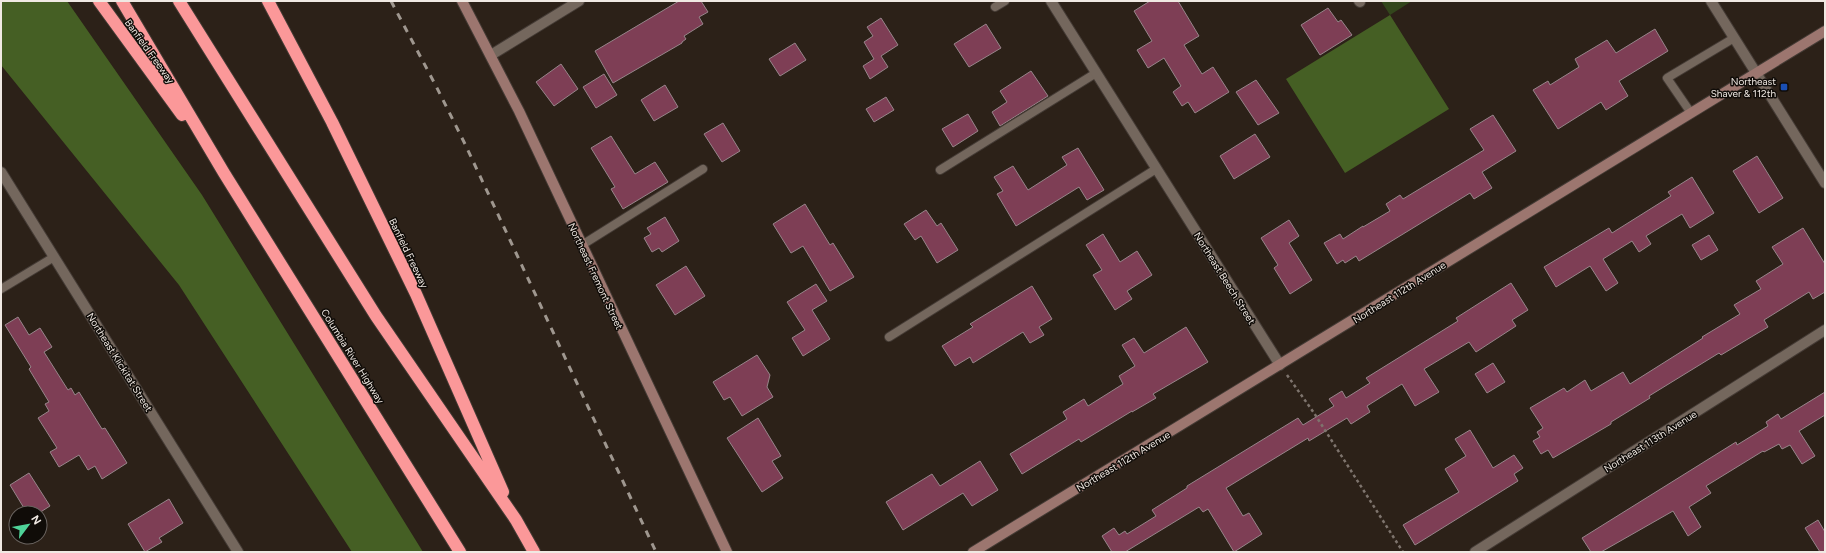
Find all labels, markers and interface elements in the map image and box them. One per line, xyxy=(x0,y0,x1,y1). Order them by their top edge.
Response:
street label: Banfield Freeway xyxy=(122,17,178,87)
place label: Northeast Shaver & 112th xyxy=(1711,75,1776,100)
marker: Northeast Shaver & 112th xyxy=(1779,82,1789,92)
street label: Banfield Freeway xyxy=(386,216,431,291)
street label: Northeast Fremont Street xyxy=(565,221,626,332)
street label: Northeast Beech Street xyxy=(1191,230,1258,327)
street label: Northeast 112th Avenue xyxy=(1350,258,1449,326)
street label: Columbia River Highway xyxy=(318,306,387,407)
street label: Northeast Klickitat Street xyxy=(84,310,155,414)
street label: Northeast 113th Avenue xyxy=(1601,407,1700,475)
street label: Northeast 112th Avenue xyxy=(1074,428,1173,495)
north arrow xyxy=(8,505,48,545)
text: N xyxy=(28,513,44,527)

